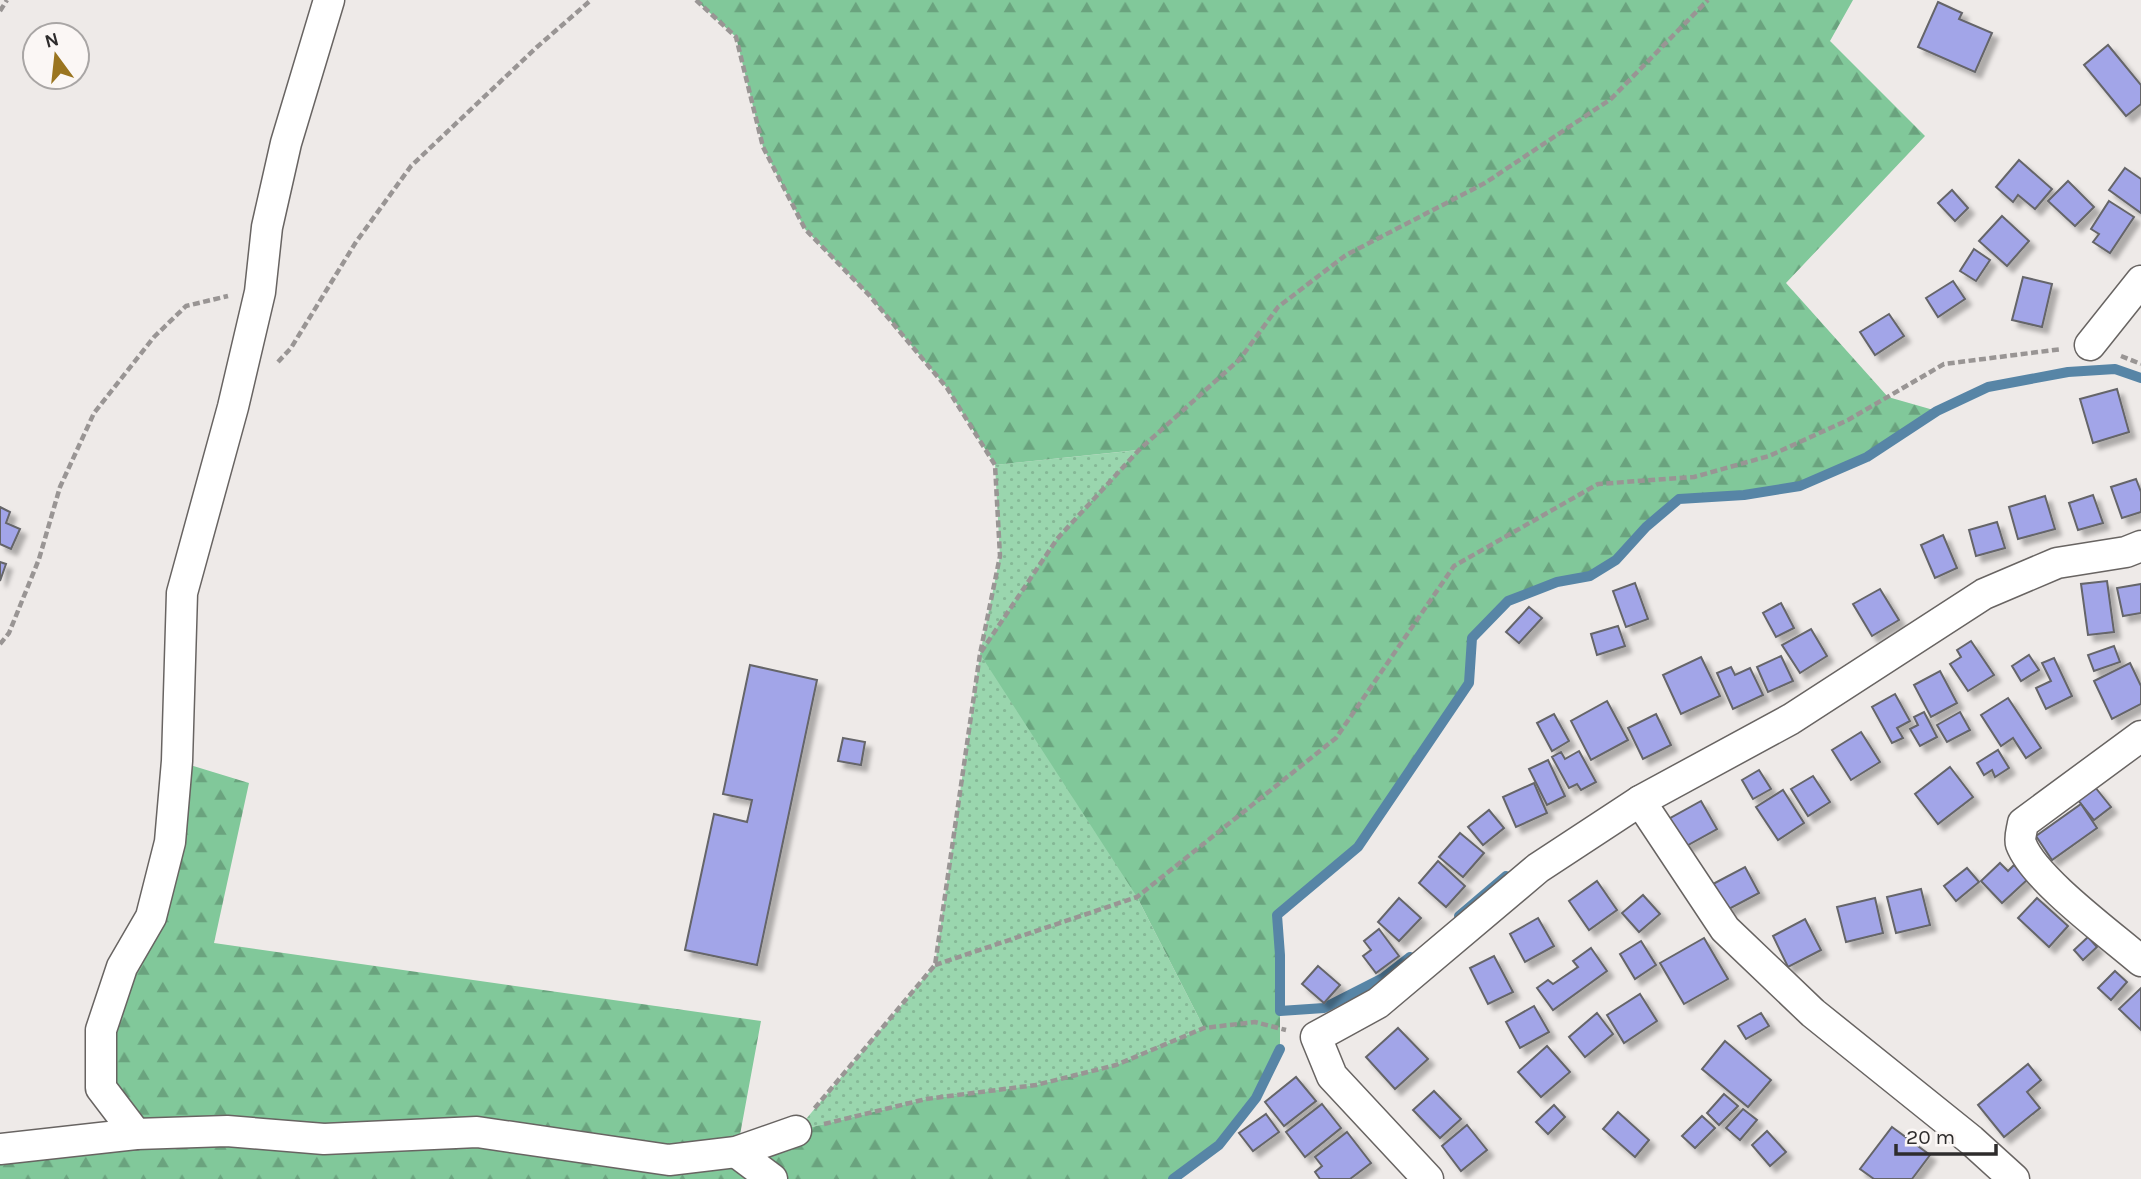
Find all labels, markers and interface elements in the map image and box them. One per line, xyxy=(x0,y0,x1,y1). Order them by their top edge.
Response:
north arrow xyxy=(21,21,91,91)
text: N xyxy=(42,28,61,53)
scale bar xyxy=(1896,1112,1996,1156)
text: 20 m xyxy=(1906,1125,1955,1149)

